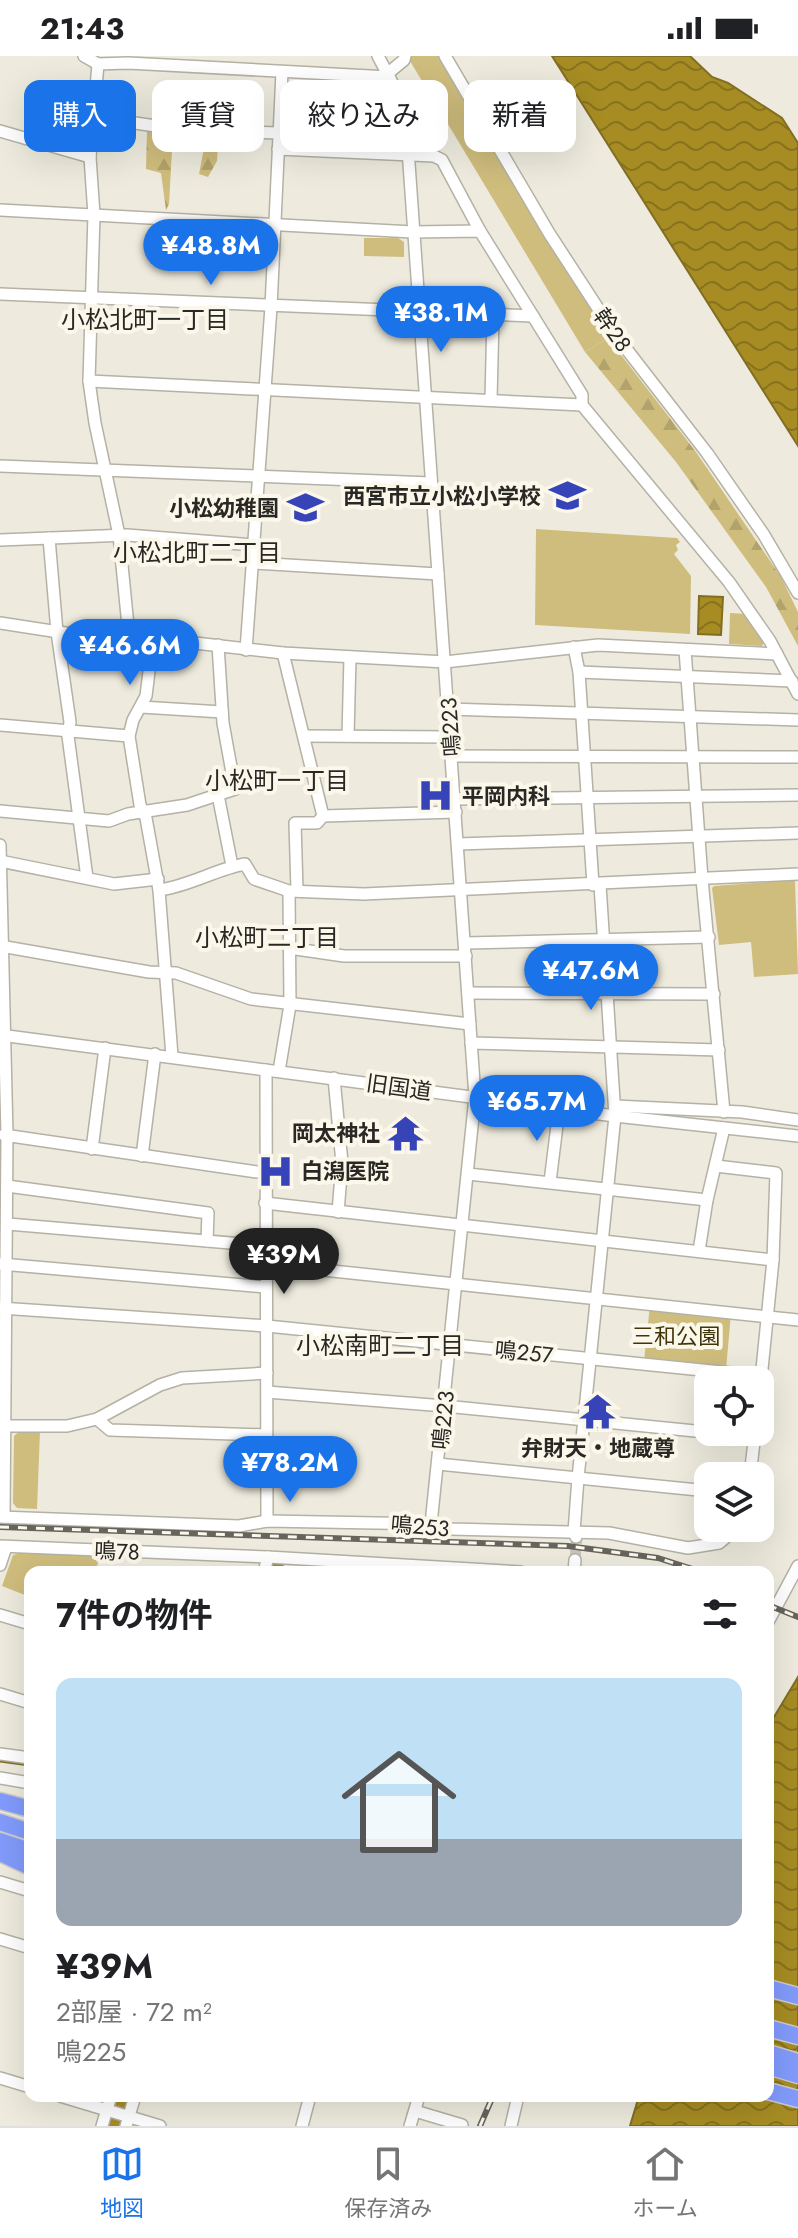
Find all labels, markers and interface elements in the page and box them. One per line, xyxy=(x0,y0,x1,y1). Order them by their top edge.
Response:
text: 21:43 xyxy=(40,7,124,50)
chip: 購入 xyxy=(24,80,136,152)
chip: 賃貸 xyxy=(152,80,264,152)
chip: 絞り込み xyxy=(280,80,448,152)
chip: 新着 xyxy=(464,80,576,152)
pin: ¥48.8M xyxy=(146,219,276,287)
text: ¥48.8M xyxy=(161,226,261,264)
pin: ¥38.1M xyxy=(376,286,506,354)
text: ¥38.1M xyxy=(394,293,488,331)
street label: 幹２８ xyxy=(586,301,640,359)
district label: 小松北町一丁目 xyxy=(61,302,229,337)
school or university icon: 西宮市立小松小学校 xyxy=(548,477,586,515)
place label: 西宮市立小松小学校 xyxy=(343,480,541,512)
school or university icon: 小松幼稚園 xyxy=(286,489,324,527)
place label: 小松幼稚園 xyxy=(169,492,279,524)
district label: 小松北町二丁目 xyxy=(113,535,281,570)
pin: ¥46.6M xyxy=(65,619,195,687)
text: ¥46.6M xyxy=(79,626,181,664)
street label: 鳴223 xyxy=(432,696,468,758)
district label: 小松町一丁目 xyxy=(205,763,349,798)
hospital icon: 平岡内科 xyxy=(417,777,455,815)
place label: 平岡内科 xyxy=(462,780,550,812)
district label: 小松町二丁目 xyxy=(195,920,339,955)
pin: ¥47.6M xyxy=(526,944,656,1012)
text: ¥47.6M xyxy=(542,951,640,989)
street label: 旧国道 xyxy=(364,1067,434,1107)
pin: ¥65.7M xyxy=(472,1075,602,1143)
text: ¥65.7M xyxy=(488,1082,586,1120)
temple icon: 岡太神社 xyxy=(387,1114,425,1152)
place label: 岡太神社 xyxy=(292,1117,380,1149)
hospital icon: 白潟医院 xyxy=(256,1152,294,1190)
place label: 白潟医院 xyxy=(301,1155,389,1187)
pin: ¥39M xyxy=(237,1228,331,1296)
text: ¥39M xyxy=(247,1235,321,1273)
park label: 三和公園 xyxy=(632,1320,720,1352)
district label: 小松南町二丁目 xyxy=(296,1328,464,1363)
street label: 鳴257 xyxy=(493,1333,555,1371)
map controls xyxy=(694,1366,774,1542)
button: locate xyxy=(694,1366,774,1446)
street label: 鳴223 xyxy=(424,1389,462,1451)
temple icon: 弁財天・地蔵尊 xyxy=(579,1393,617,1431)
place label: 弁財天・地蔵尊 xyxy=(521,1432,675,1464)
pin: ¥78.2M xyxy=(225,1436,355,1504)
text: ¥78.2M xyxy=(241,1443,339,1481)
button: layers xyxy=(694,1462,774,1542)
street label: 鳴253 xyxy=(389,1507,451,1545)
street label: 鳴78 xyxy=(94,1534,140,1568)
text: 7件の物件 xyxy=(56,1591,213,1640)
icon: filters xyxy=(698,1592,742,1636)
icon: home xyxy=(327,1730,471,1874)
text: ¥39M xyxy=(56,1942,153,1991)
text: 2部屋 · 72 m² xyxy=(56,1993,212,2031)
text: 鳴225 xyxy=(56,2033,126,2071)
tab: 地図 xyxy=(100,2142,144,2224)
tab: 保存済み xyxy=(344,2142,432,2224)
tab: ホーム xyxy=(633,2142,698,2224)

